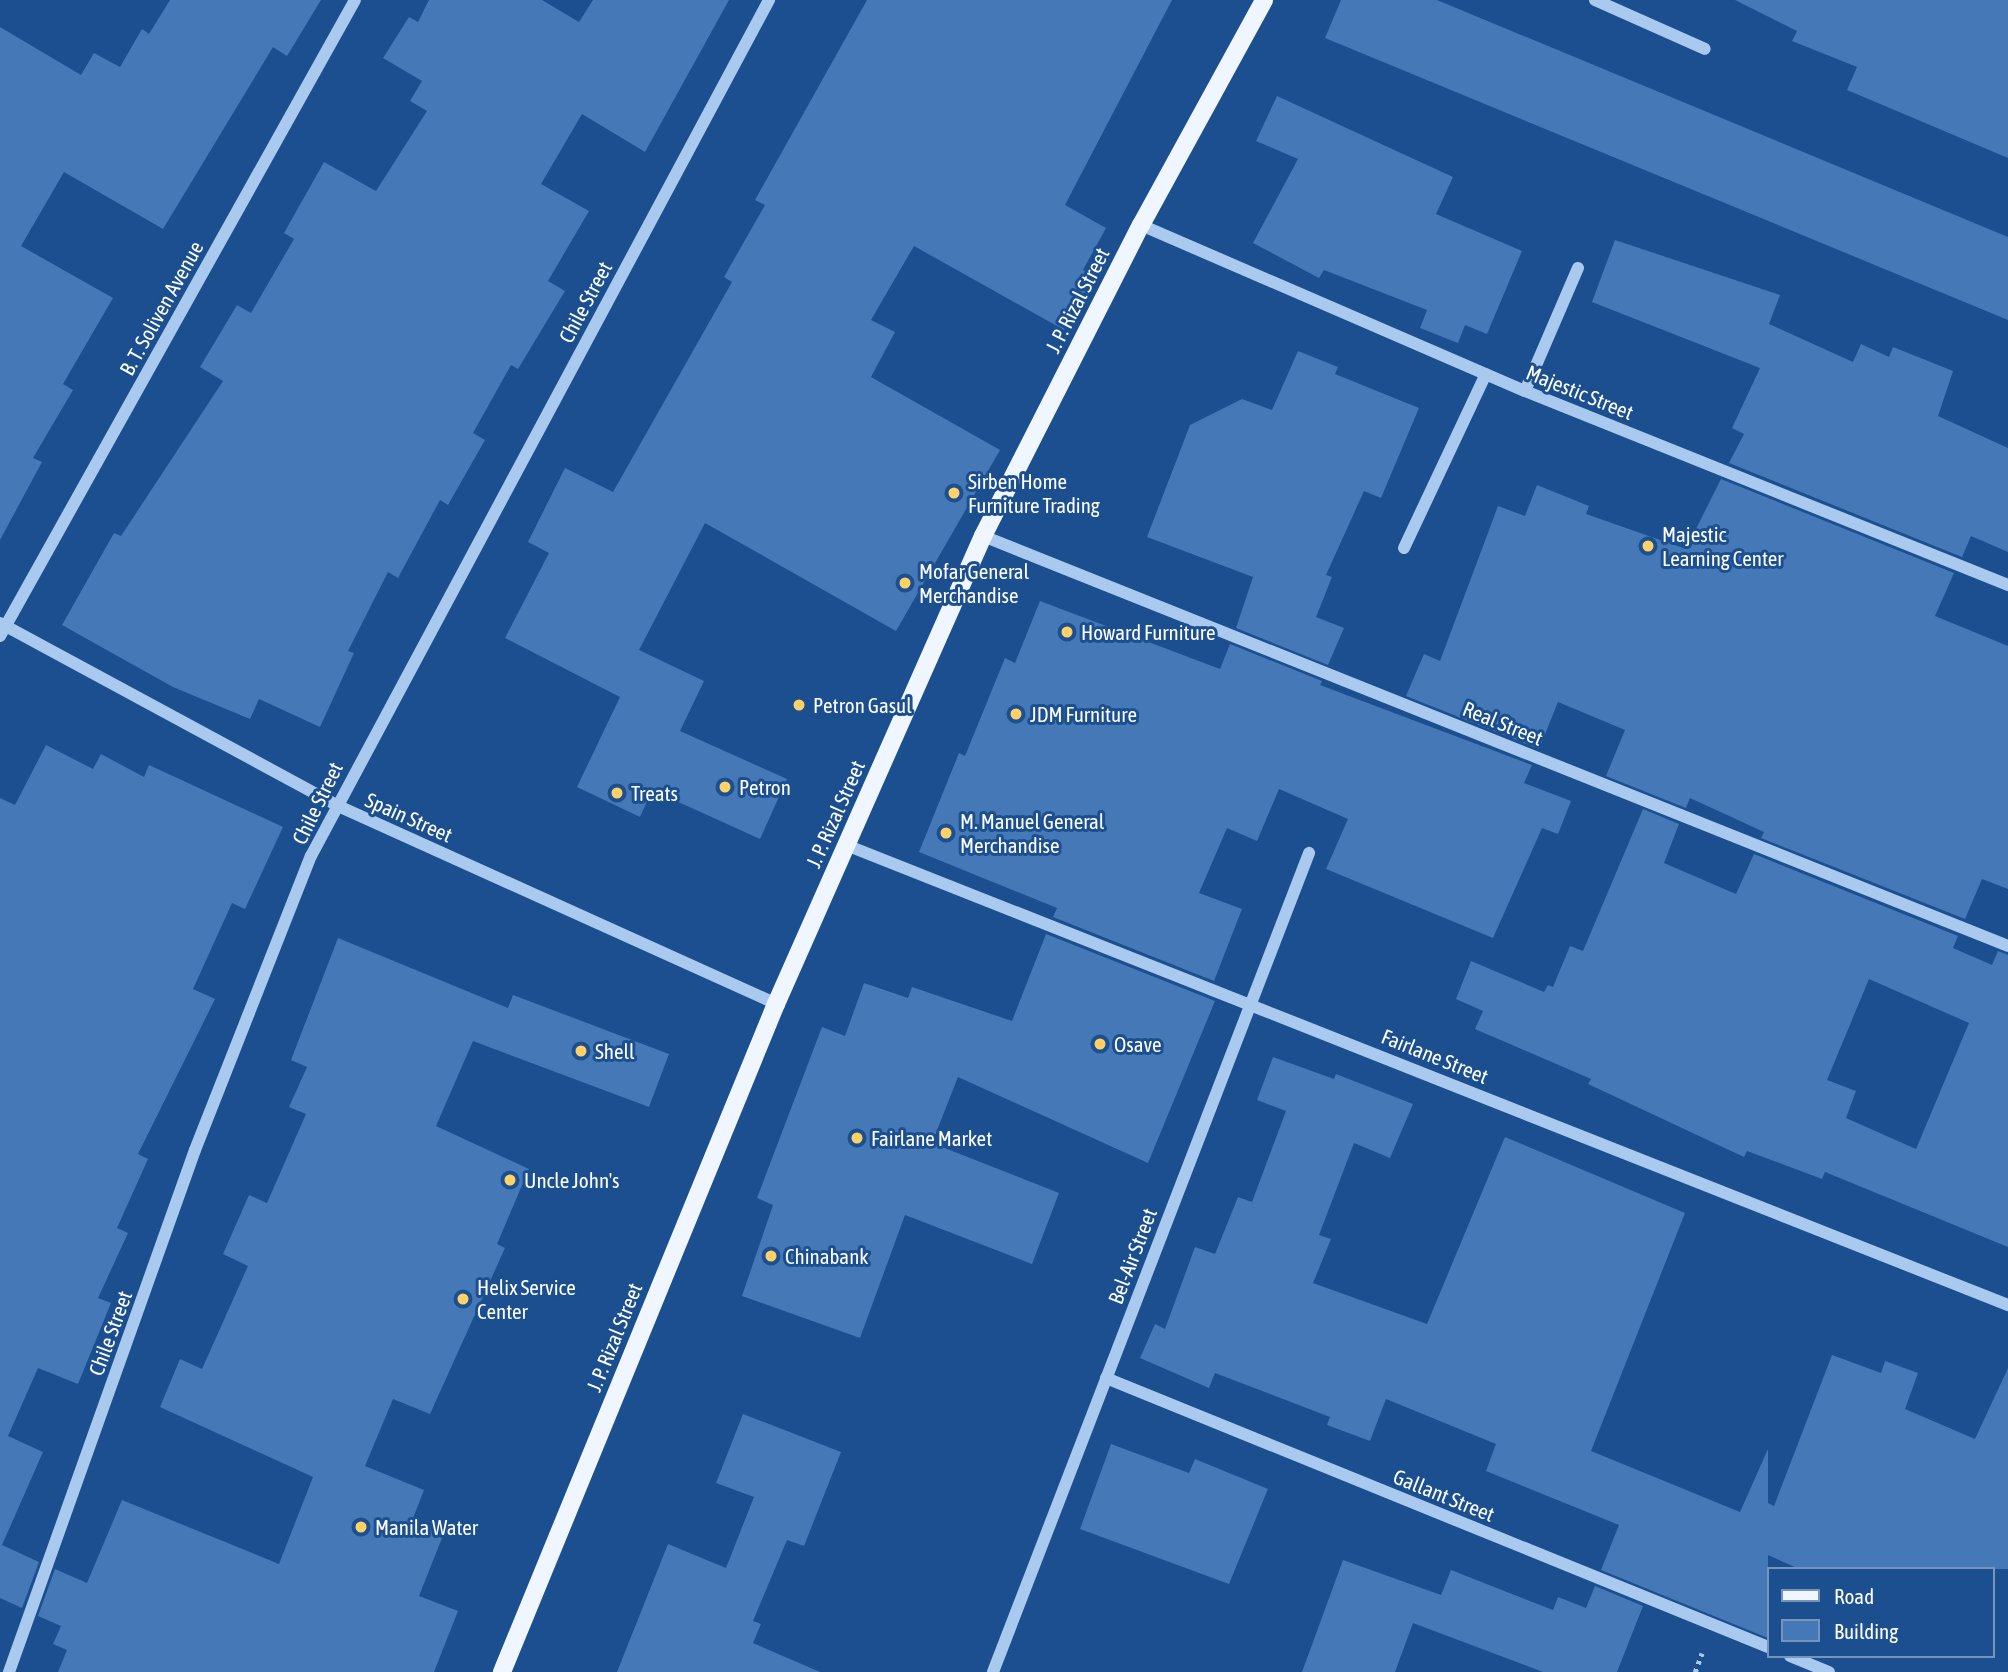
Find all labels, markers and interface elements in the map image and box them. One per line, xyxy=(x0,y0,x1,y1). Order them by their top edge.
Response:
street label: B. T. Soliven Avenue xyxy=(114,236,208,380)
street label: J. P. Rizal Street xyxy=(1040,243,1114,357)
street label: Chile Street xyxy=(553,257,617,347)
street label: Majestic Street xyxy=(1523,359,1637,425)
place label: Sirben Home Furniture Trading xyxy=(968,468,1100,518)
marker: Sirben Home Furniture Trading xyxy=(946,485,962,501)
place label: Majestic Learning Center xyxy=(1662,521,1783,571)
marker: Majestic Learning Center xyxy=(1640,538,1656,554)
place label: Mofar General Merchandise xyxy=(919,558,1029,608)
marker: Mofar General Merchandise xyxy=(897,575,913,591)
place label: Howard Furniture xyxy=(1081,619,1216,645)
marker: Howard Furniture xyxy=(1059,624,1075,640)
place label: Petron Gasul xyxy=(813,692,912,718)
street label: Real Street xyxy=(1459,696,1547,750)
marker: Petron Gasul xyxy=(791,697,807,713)
place label: JDM Furniture xyxy=(1030,701,1137,727)
marker: JDM Furniture xyxy=(1008,706,1024,722)
street label: J. P. Rizal Street xyxy=(800,756,870,872)
street label: Chile Street xyxy=(286,758,348,848)
place label: Petron xyxy=(739,774,791,800)
marker: Petron xyxy=(717,779,733,795)
place label: Treats xyxy=(631,780,678,806)
marker: Treats xyxy=(609,785,625,801)
street label: Spain Street xyxy=(362,787,456,847)
place label: M. Manuel General Merchandise xyxy=(960,808,1104,858)
marker: M. Manuel General Merchandise xyxy=(938,825,954,841)
street label: Fairlane Street xyxy=(1378,1023,1492,1089)
place label: Osave xyxy=(1114,1031,1161,1057)
marker: Osave xyxy=(1092,1036,1108,1052)
place label: Shell xyxy=(595,1038,635,1064)
marker: Shell xyxy=(573,1043,589,1059)
place label: Fairlane Market xyxy=(871,1125,992,1151)
marker: Fairlane Market xyxy=(849,1130,865,1146)
place label: Uncle John's xyxy=(524,1167,620,1193)
marker: Uncle John's xyxy=(502,1172,518,1188)
street label: Bel-Air Street xyxy=(1102,1205,1162,1307)
place label: Chinabank xyxy=(785,1243,869,1269)
marker: Chinabank xyxy=(763,1248,779,1264)
place label: Helix Service Center xyxy=(477,1274,576,1324)
street label: J. P. Rizal Street xyxy=(581,1279,647,1395)
street label: Chile Street xyxy=(83,1287,137,1379)
marker: Helix Service Center xyxy=(455,1291,471,1307)
street label: Gallant Street xyxy=(1390,1463,1498,1527)
place label: Manila Water xyxy=(375,1514,478,1540)
marker: Manila Water xyxy=(353,1519,369,1535)
legend xyxy=(1766,1567,1994,1658)
text: Road xyxy=(1834,1584,1874,1608)
text: Building xyxy=(1834,1619,1898,1643)

